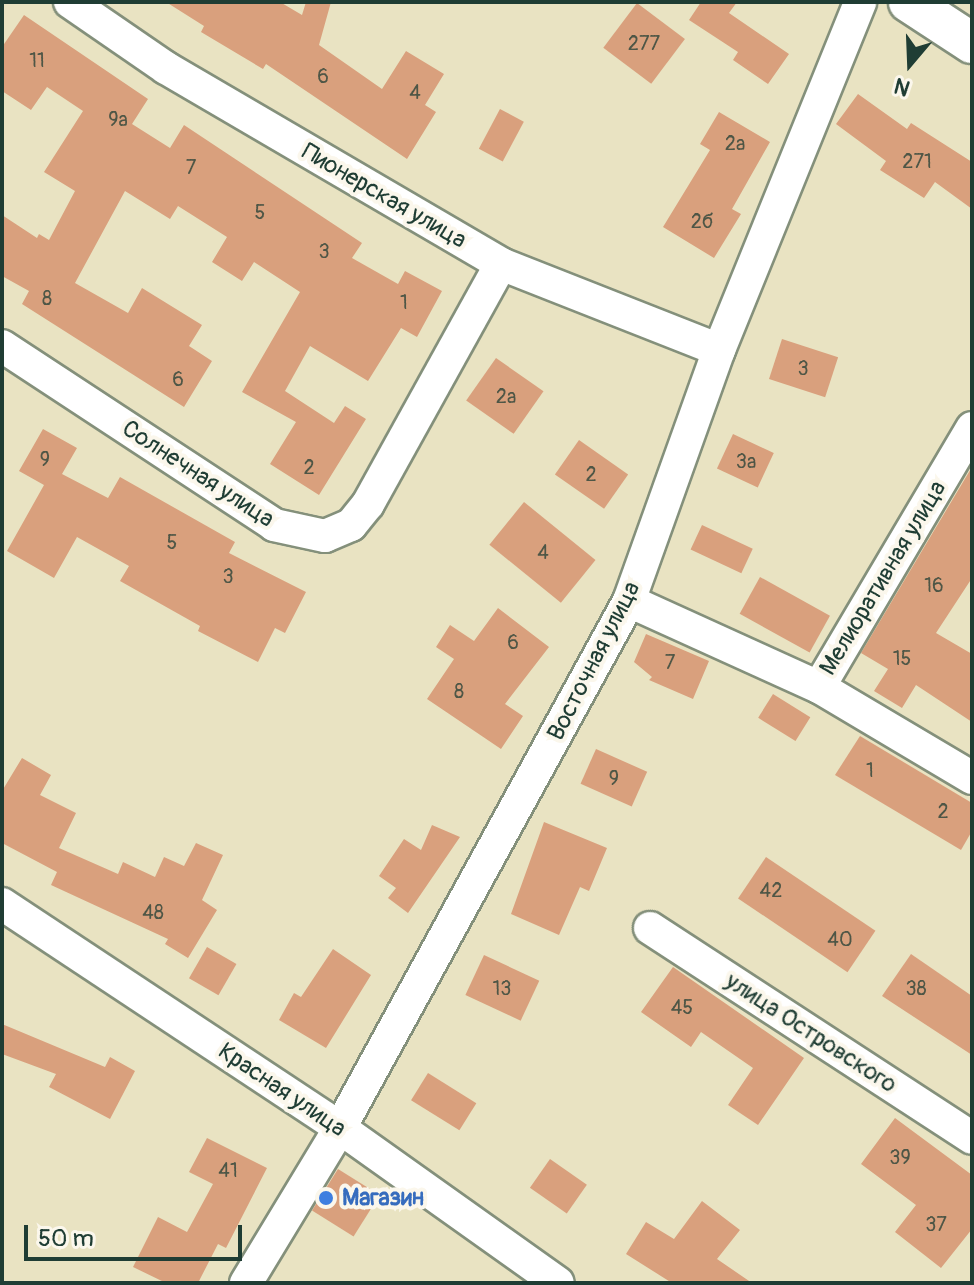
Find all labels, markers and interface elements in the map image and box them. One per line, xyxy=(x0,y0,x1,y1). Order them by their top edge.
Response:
north arrow xyxy=(870,24,950,104)
house number: 277 xyxy=(628,31,660,55)
house number: 11 xyxy=(29,48,45,72)
house number: 6 xyxy=(317,64,329,88)
text: N xyxy=(891,71,914,102)
house number: 4 xyxy=(409,80,421,104)
house number: 9а xyxy=(108,107,128,131)
house number: 2а xyxy=(725,131,745,155)
street label: Пионерская улица xyxy=(297,137,471,255)
house number: 271 xyxy=(902,149,932,173)
house number: 7 xyxy=(186,155,196,179)
house number: 5 xyxy=(255,200,265,224)
house number: 2б xyxy=(691,209,713,233)
house number: 3 xyxy=(318,239,330,263)
house number: 8 xyxy=(42,286,52,310)
house number: 1 xyxy=(400,290,408,314)
house number: 3 xyxy=(797,356,809,380)
house number: 6 xyxy=(172,367,184,391)
house number: 2а xyxy=(496,384,516,408)
street label: Солнечная улица xyxy=(117,414,279,534)
house number: 9 xyxy=(40,447,50,471)
house number: 3а xyxy=(736,449,756,473)
house number: 2 xyxy=(303,455,315,479)
house number: 2 xyxy=(585,462,597,486)
street label: Мелиоративная улица xyxy=(814,476,952,680)
house number: 5 xyxy=(167,530,177,554)
house number: 4 xyxy=(537,540,549,564)
house number: 3 xyxy=(222,564,234,588)
house number: 16 xyxy=(924,573,944,597)
street label: Восточная улица xyxy=(542,577,646,745)
house number: 6 xyxy=(507,630,519,654)
house number: 15 xyxy=(893,646,911,670)
house number: 7 xyxy=(665,650,675,674)
house number: 8 xyxy=(454,679,464,703)
house number: 1 xyxy=(866,758,874,782)
house number: 9 xyxy=(609,766,619,790)
house number: 2 xyxy=(937,799,949,823)
house number: 42 xyxy=(760,878,782,902)
house number: 48 xyxy=(142,900,164,924)
house number: 40 xyxy=(827,927,853,951)
street label: улица Островского xyxy=(720,967,902,1099)
house number: 13 xyxy=(493,976,511,1000)
house number: 38 xyxy=(905,976,927,1000)
house number: 45 xyxy=(671,995,693,1019)
street label: Красная улица xyxy=(213,1037,351,1143)
house number: 39 xyxy=(889,1145,911,1169)
house number: 41 xyxy=(218,1158,238,1182)
place label: Магазин xyxy=(342,1184,424,1212)
marker: Магазин xyxy=(317,1189,335,1207)
scale bar xyxy=(28,1209,246,1259)
house number: 37 xyxy=(925,1212,947,1236)
text: 50 m xyxy=(38,1224,94,1253)

